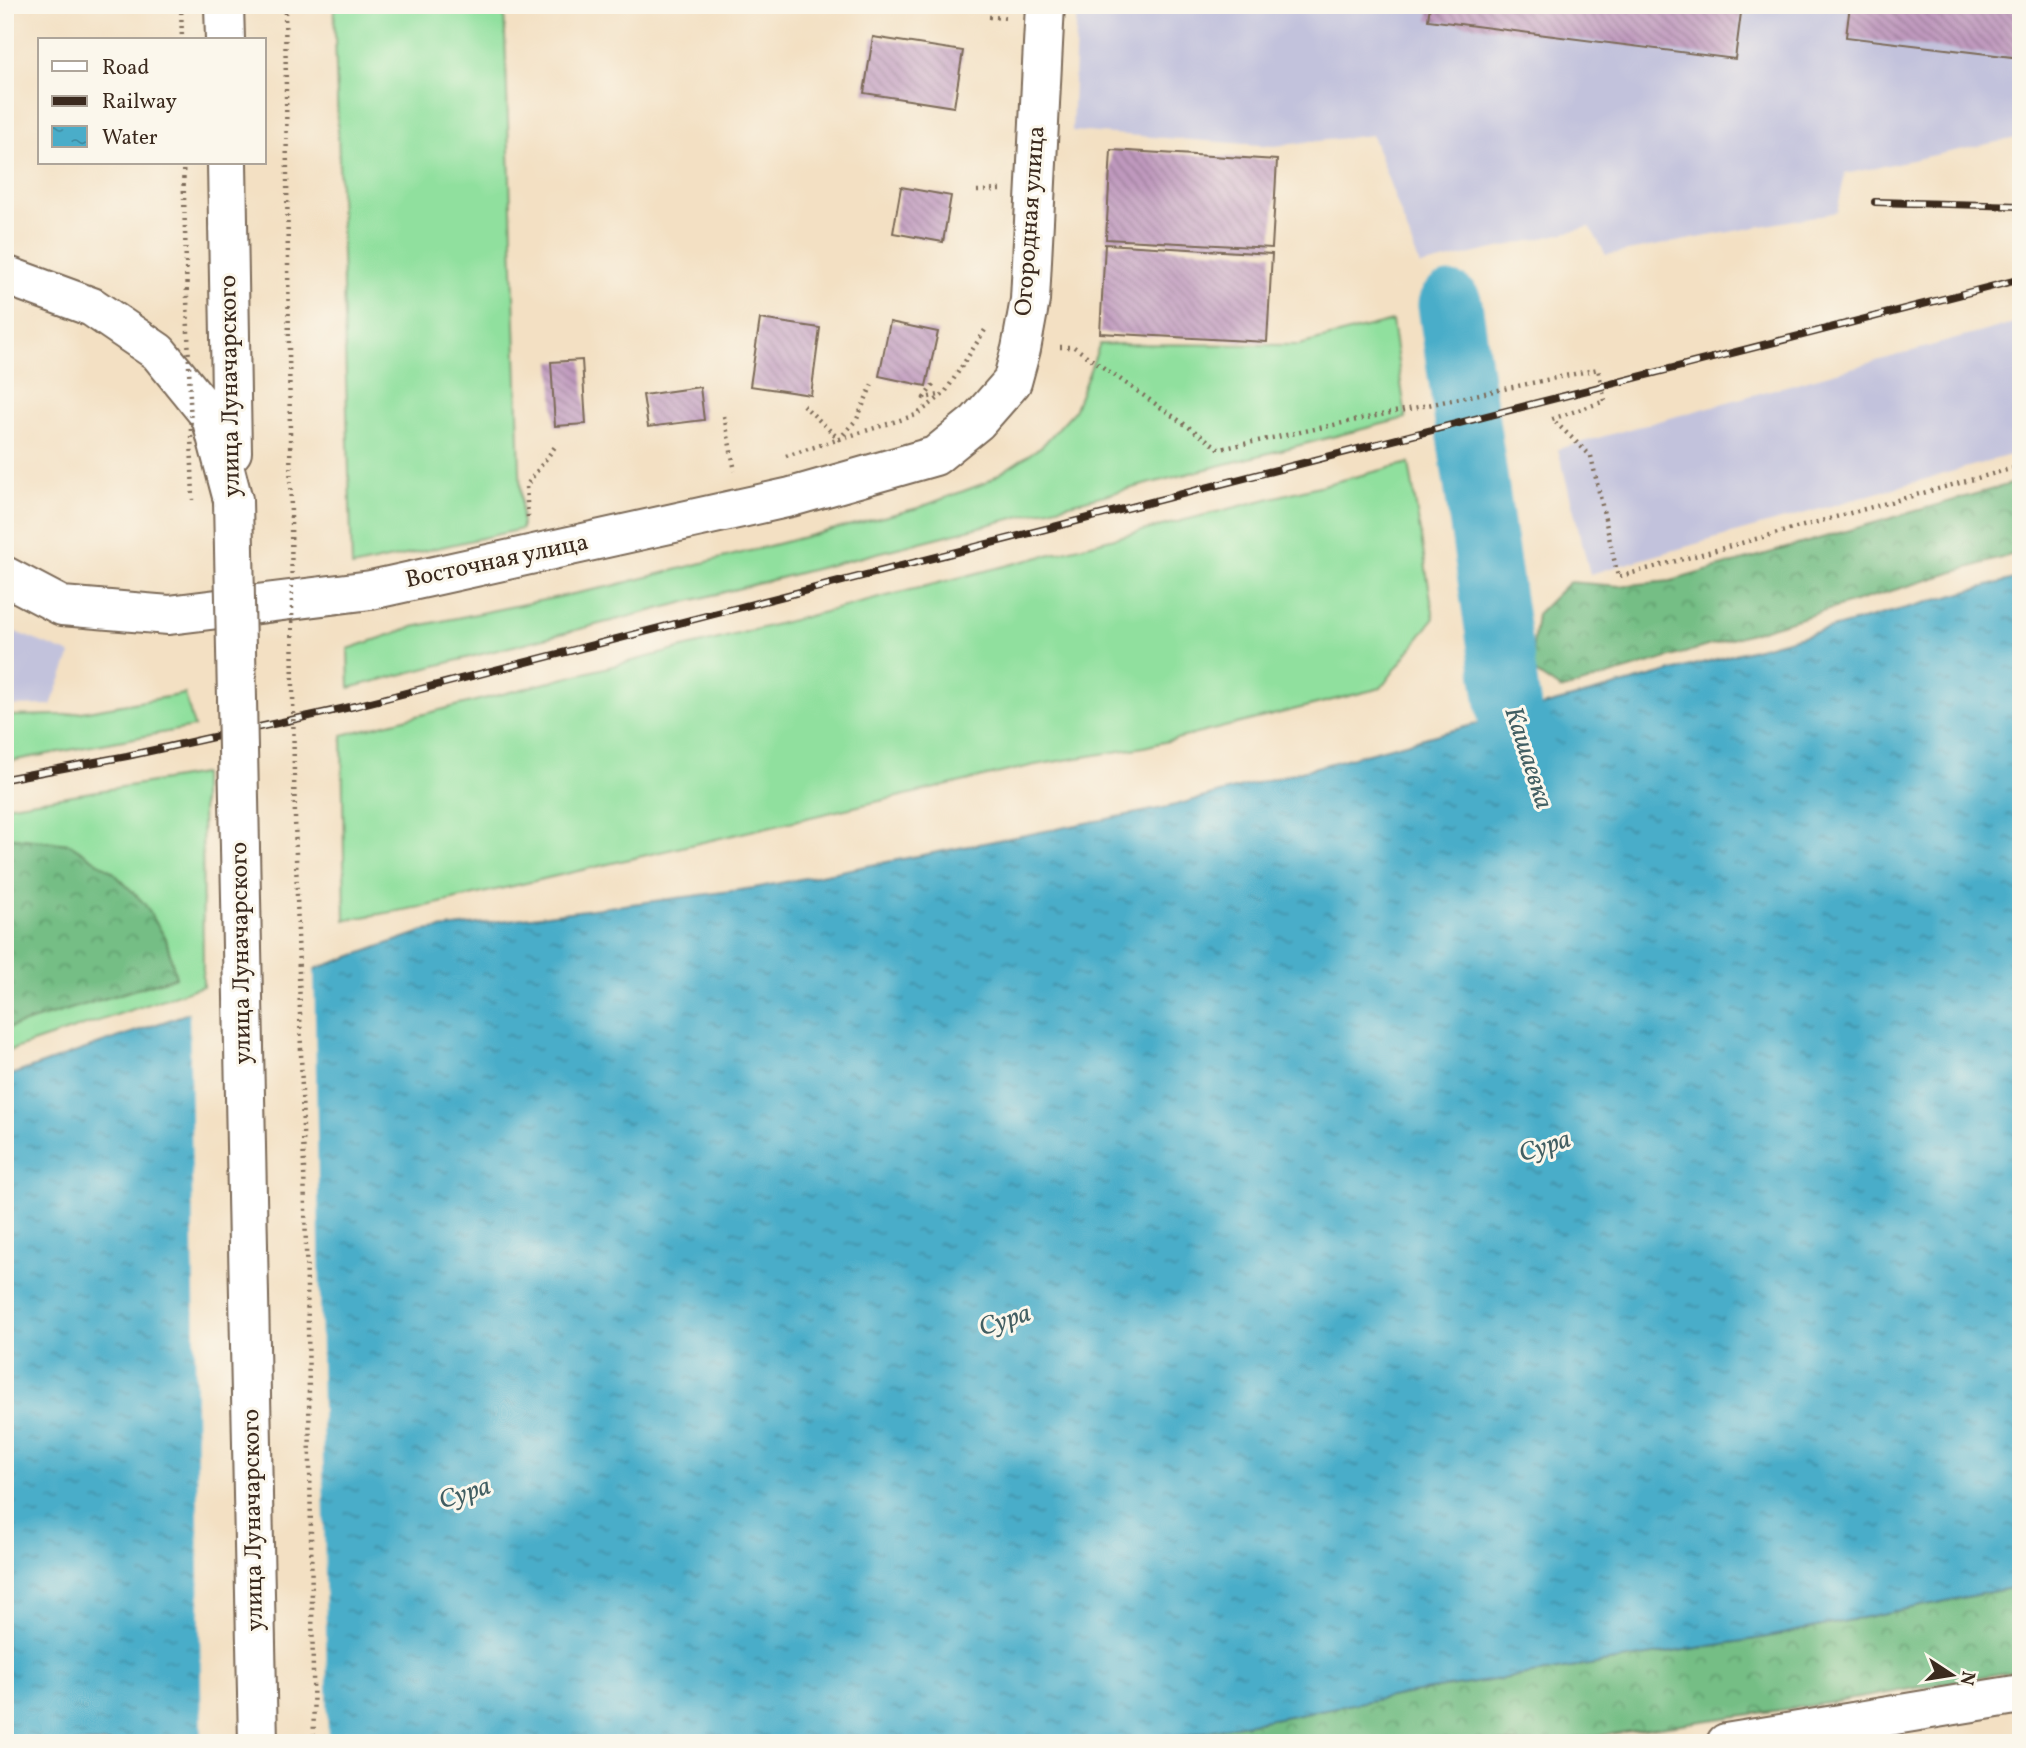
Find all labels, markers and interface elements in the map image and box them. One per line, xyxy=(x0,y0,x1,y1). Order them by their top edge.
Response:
legend xyxy=(38,38,266,164)
text: Road xyxy=(102,54,149,83)
text: Railway xyxy=(102,88,178,117)
text: Water xyxy=(102,124,158,153)
street label: Огородная улица xyxy=(1007,125,1055,317)
street label: улица Луначарского xyxy=(212,274,250,498)
street label: Восточная улица xyxy=(402,526,592,598)
water label: Кашаевка xyxy=(1495,702,1561,814)
street label: улица Луначарского xyxy=(223,841,261,1065)
water label: Сура xyxy=(1514,1122,1576,1172)
water label: Сура xyxy=(974,1296,1036,1346)
street label: улица Луначарского xyxy=(235,1408,273,1632)
water label: Сура xyxy=(434,1469,496,1519)
north arrow xyxy=(1918,1640,1988,1710)
text: N xyxy=(1952,1669,1981,1688)

